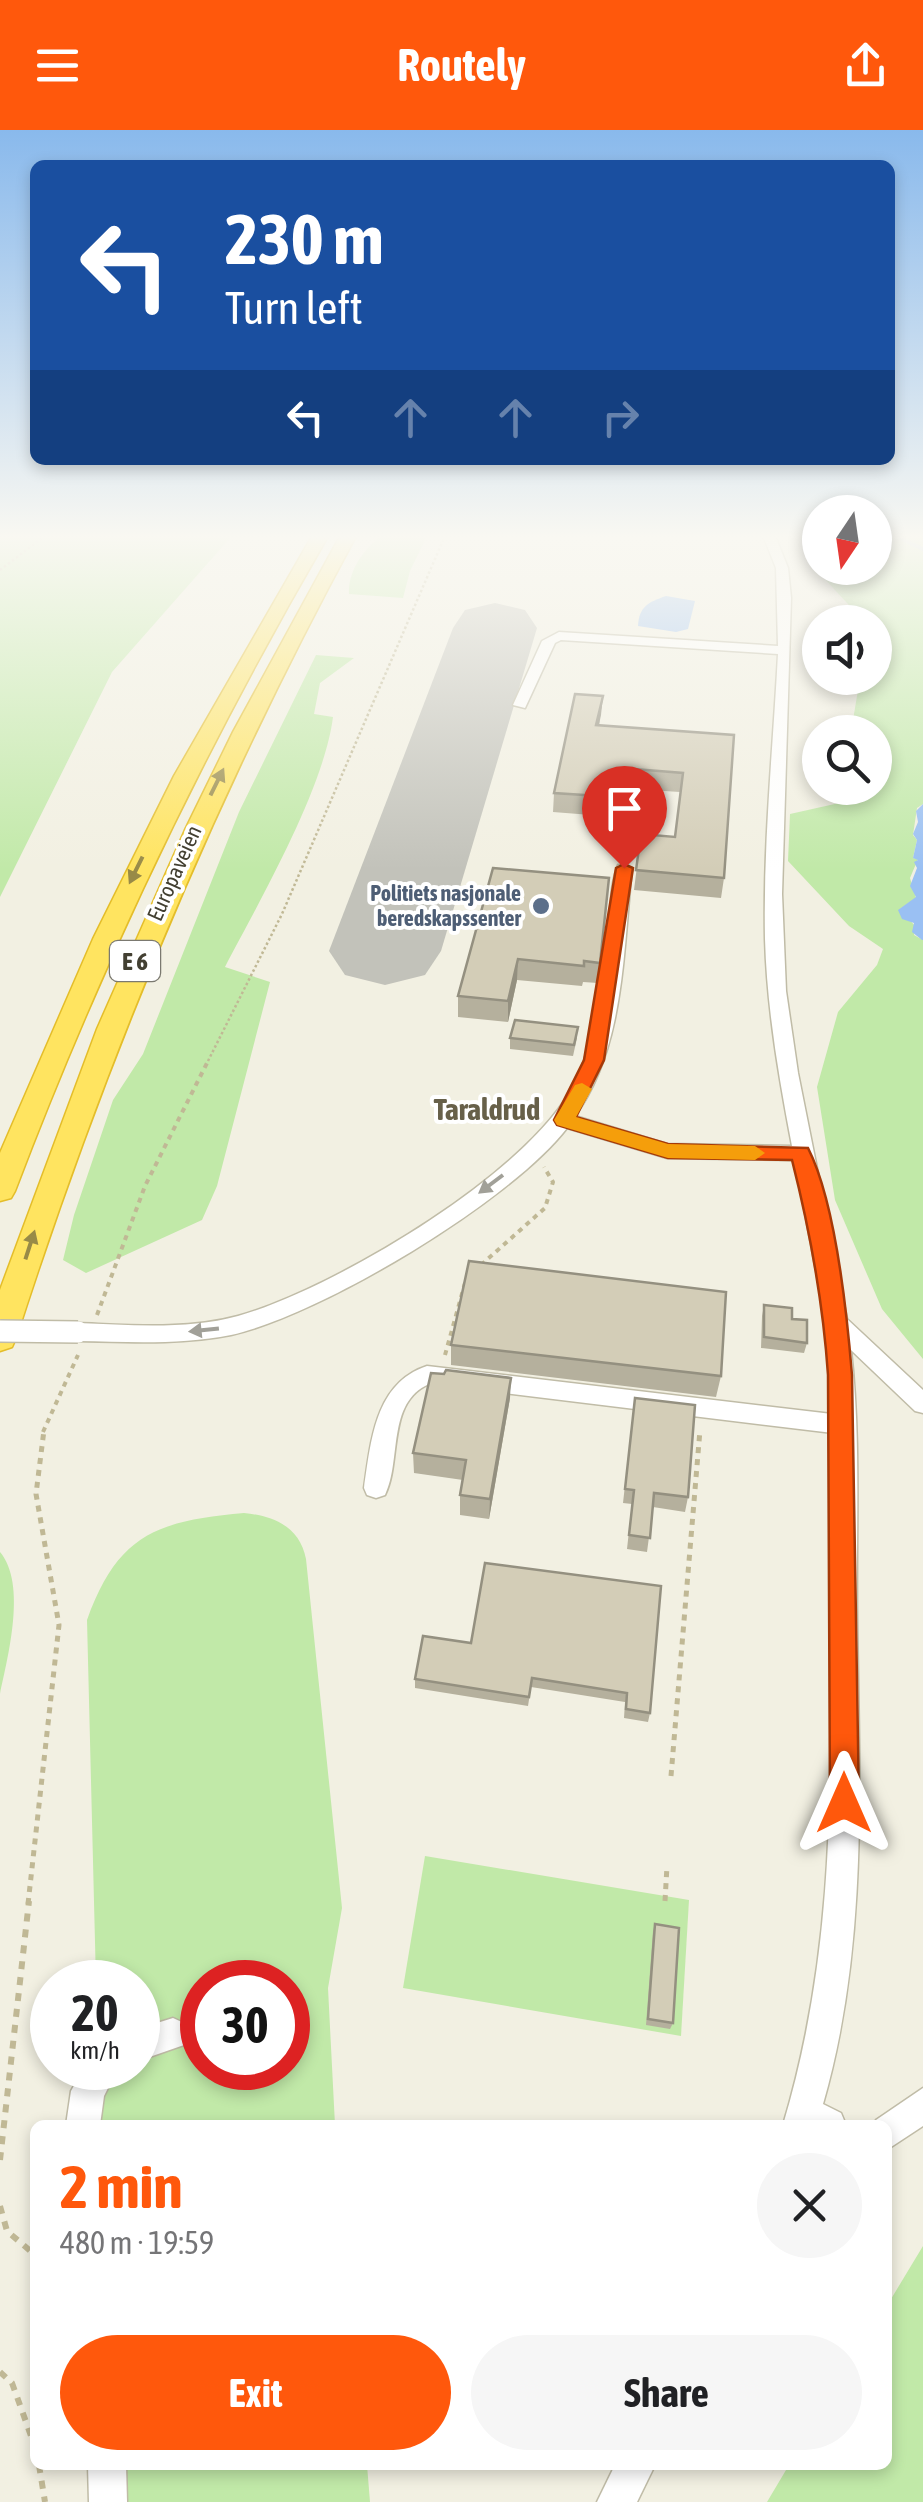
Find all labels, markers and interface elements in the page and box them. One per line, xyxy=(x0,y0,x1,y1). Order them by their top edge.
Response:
icon: menu xyxy=(30,38,85,93)
icon: share xyxy=(838,38,893,93)
text: Routely xyxy=(397,39,526,91)
text: 230 m xyxy=(225,199,384,279)
icon: left xyxy=(60,200,190,330)
text: Turn left xyxy=(225,282,363,334)
icon: left xyxy=(278,390,333,445)
icon: ahead xyxy=(383,390,438,445)
icon: ahead xyxy=(488,390,543,445)
icon: right xyxy=(593,390,648,445)
north arrow xyxy=(802,495,892,585)
map controls xyxy=(802,495,892,805)
button: sound xyxy=(802,605,892,695)
button: search xyxy=(802,715,892,805)
pin xyxy=(582,766,667,869)
one-way arrow xyxy=(208,767,225,796)
icon: arrive xyxy=(597,781,652,836)
street label: Europaveien xyxy=(141,821,207,925)
one-way arrow xyxy=(128,856,145,885)
place label: Politiets nasjonale beredskapssenter xyxy=(370,880,522,931)
marker: Politiets nasjonale beredskapssenter xyxy=(530,895,552,917)
road number: E 6 xyxy=(110,941,160,981)
district label: Taraldrud xyxy=(434,1092,540,1126)
one-way arrow xyxy=(478,1173,504,1193)
one-way arrow xyxy=(23,1229,38,1259)
one-way arrow xyxy=(188,1322,220,1338)
position arrow xyxy=(792,1751,896,1855)
speed limit sign: 30 xyxy=(180,1960,310,2090)
text: 20 xyxy=(71,1984,118,2042)
text: km/h xyxy=(70,2036,120,2064)
text: 2 min xyxy=(60,2152,183,2221)
button: close xyxy=(757,2153,862,2258)
text: 480 m · 19:59 xyxy=(60,2224,214,2261)
button: Exit xyxy=(60,2335,451,2450)
button: Share xyxy=(471,2335,862,2450)

